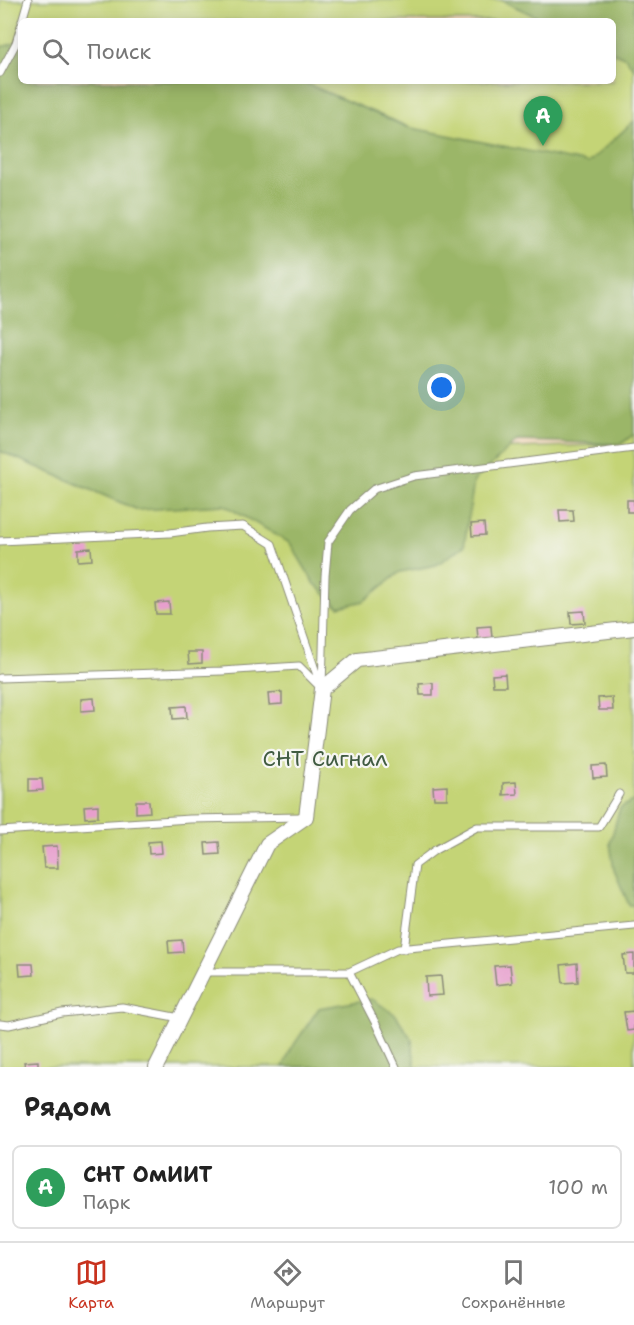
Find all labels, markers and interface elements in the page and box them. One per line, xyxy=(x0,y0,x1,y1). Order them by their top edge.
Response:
search box xyxy=(18,18,616,84)
icon: search xyxy=(39,35,72,68)
text: Поиск xyxy=(87,37,151,66)
pin: A xyxy=(524,96,562,146)
your location xyxy=(427,373,456,402)
park label: СНТ Сигнал xyxy=(262,744,388,773)
text: Рядом xyxy=(24,1089,111,1124)
text: СНТ ОмИИТ xyxy=(83,1160,213,1189)
text: A xyxy=(38,1174,53,1200)
text: 100 m xyxy=(548,1174,608,1200)
text: Парк xyxy=(83,1189,130,1215)
tab: Карта xyxy=(68,1256,114,1313)
tab: Маршрут xyxy=(250,1256,325,1313)
tab: Сохранённые xyxy=(461,1256,566,1313)

